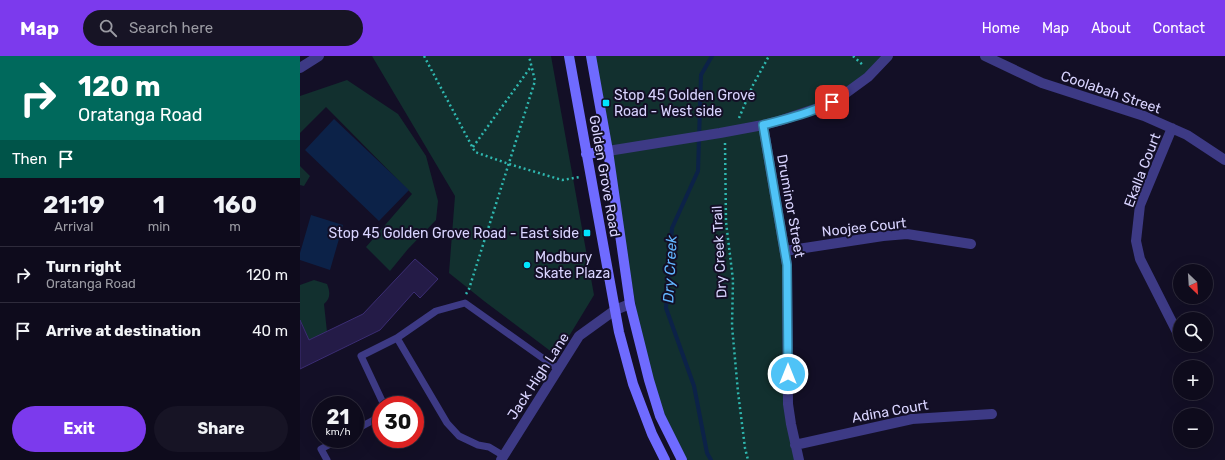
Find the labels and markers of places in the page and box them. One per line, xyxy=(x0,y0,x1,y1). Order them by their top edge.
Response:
pin xyxy=(815,85,849,119)
place label: Stop 45 Golden Grove Road - West side xyxy=(614,87,755,120)
marker: Stop 45 Golden Grove Road - West side xyxy=(601,98,611,108)
place label: Stop 45 Golden Grove Road - East side xyxy=(328,225,579,242)
marker: Stop 45 Golden Grove Road - East side xyxy=(582,228,592,238)
place label: Modbury Skate Plaza xyxy=(535,249,610,282)
marker: Modbury Skate Plaza xyxy=(522,260,532,270)

